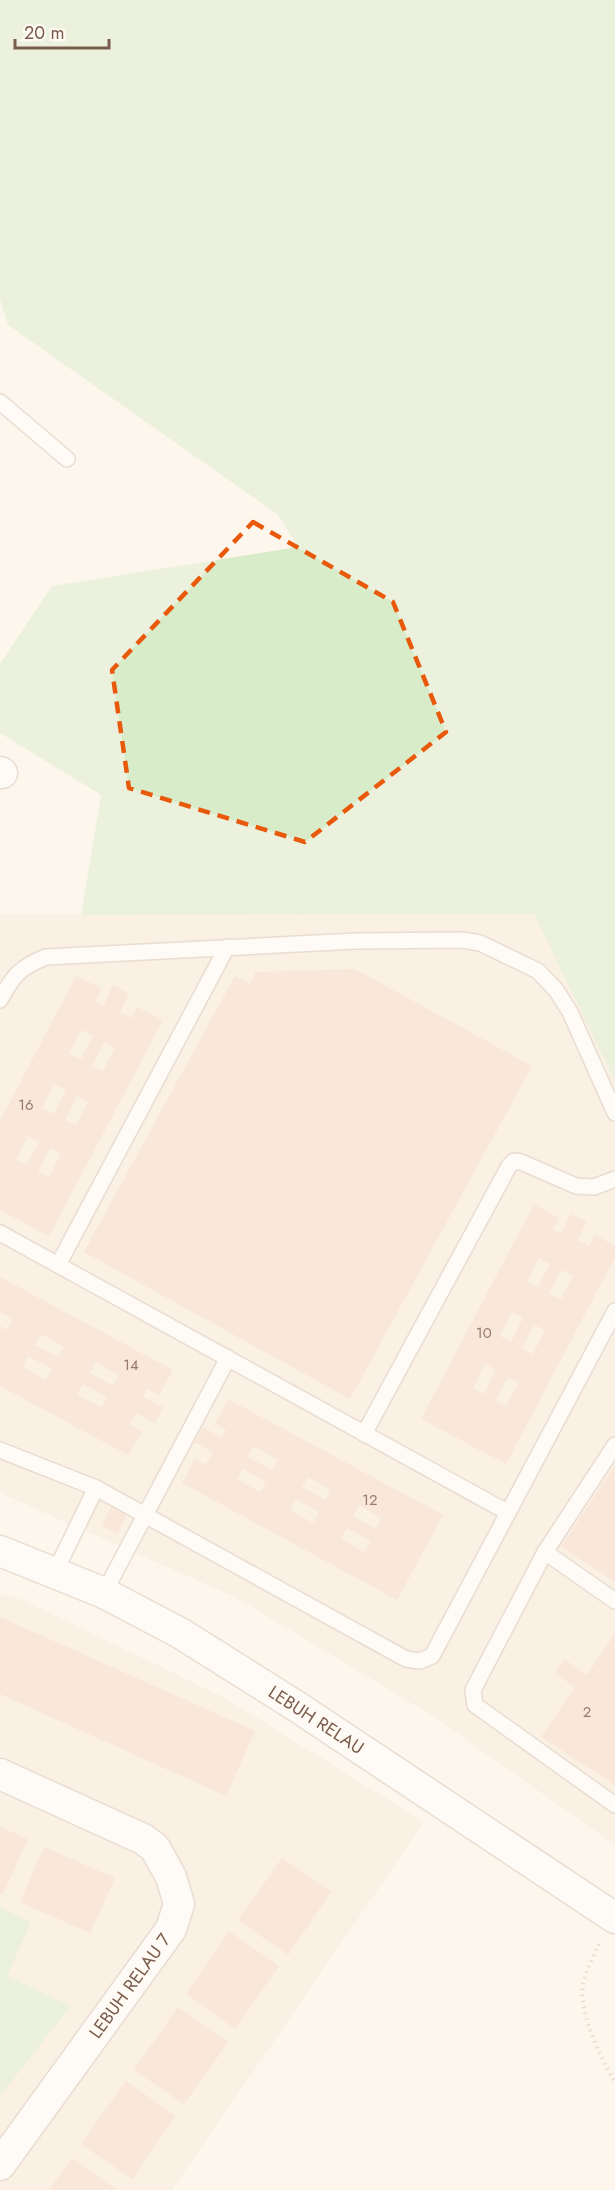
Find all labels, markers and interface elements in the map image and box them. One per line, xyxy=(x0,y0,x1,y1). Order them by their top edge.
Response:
scale bar xyxy=(15,12,110,50)
text: 20 m xyxy=(24,20,64,46)
house number: 16 xyxy=(18,1094,34,1116)
house number: 10 xyxy=(476,1322,492,1344)
house number: 14 xyxy=(123,1354,139,1376)
house number: 12 xyxy=(362,1489,378,1511)
street label: LEBUH RELAU xyxy=(263,1679,369,1761)
house number: 2 xyxy=(583,1701,591,1723)
street label: LEBUH RELAU 7 xyxy=(83,1928,177,2044)

